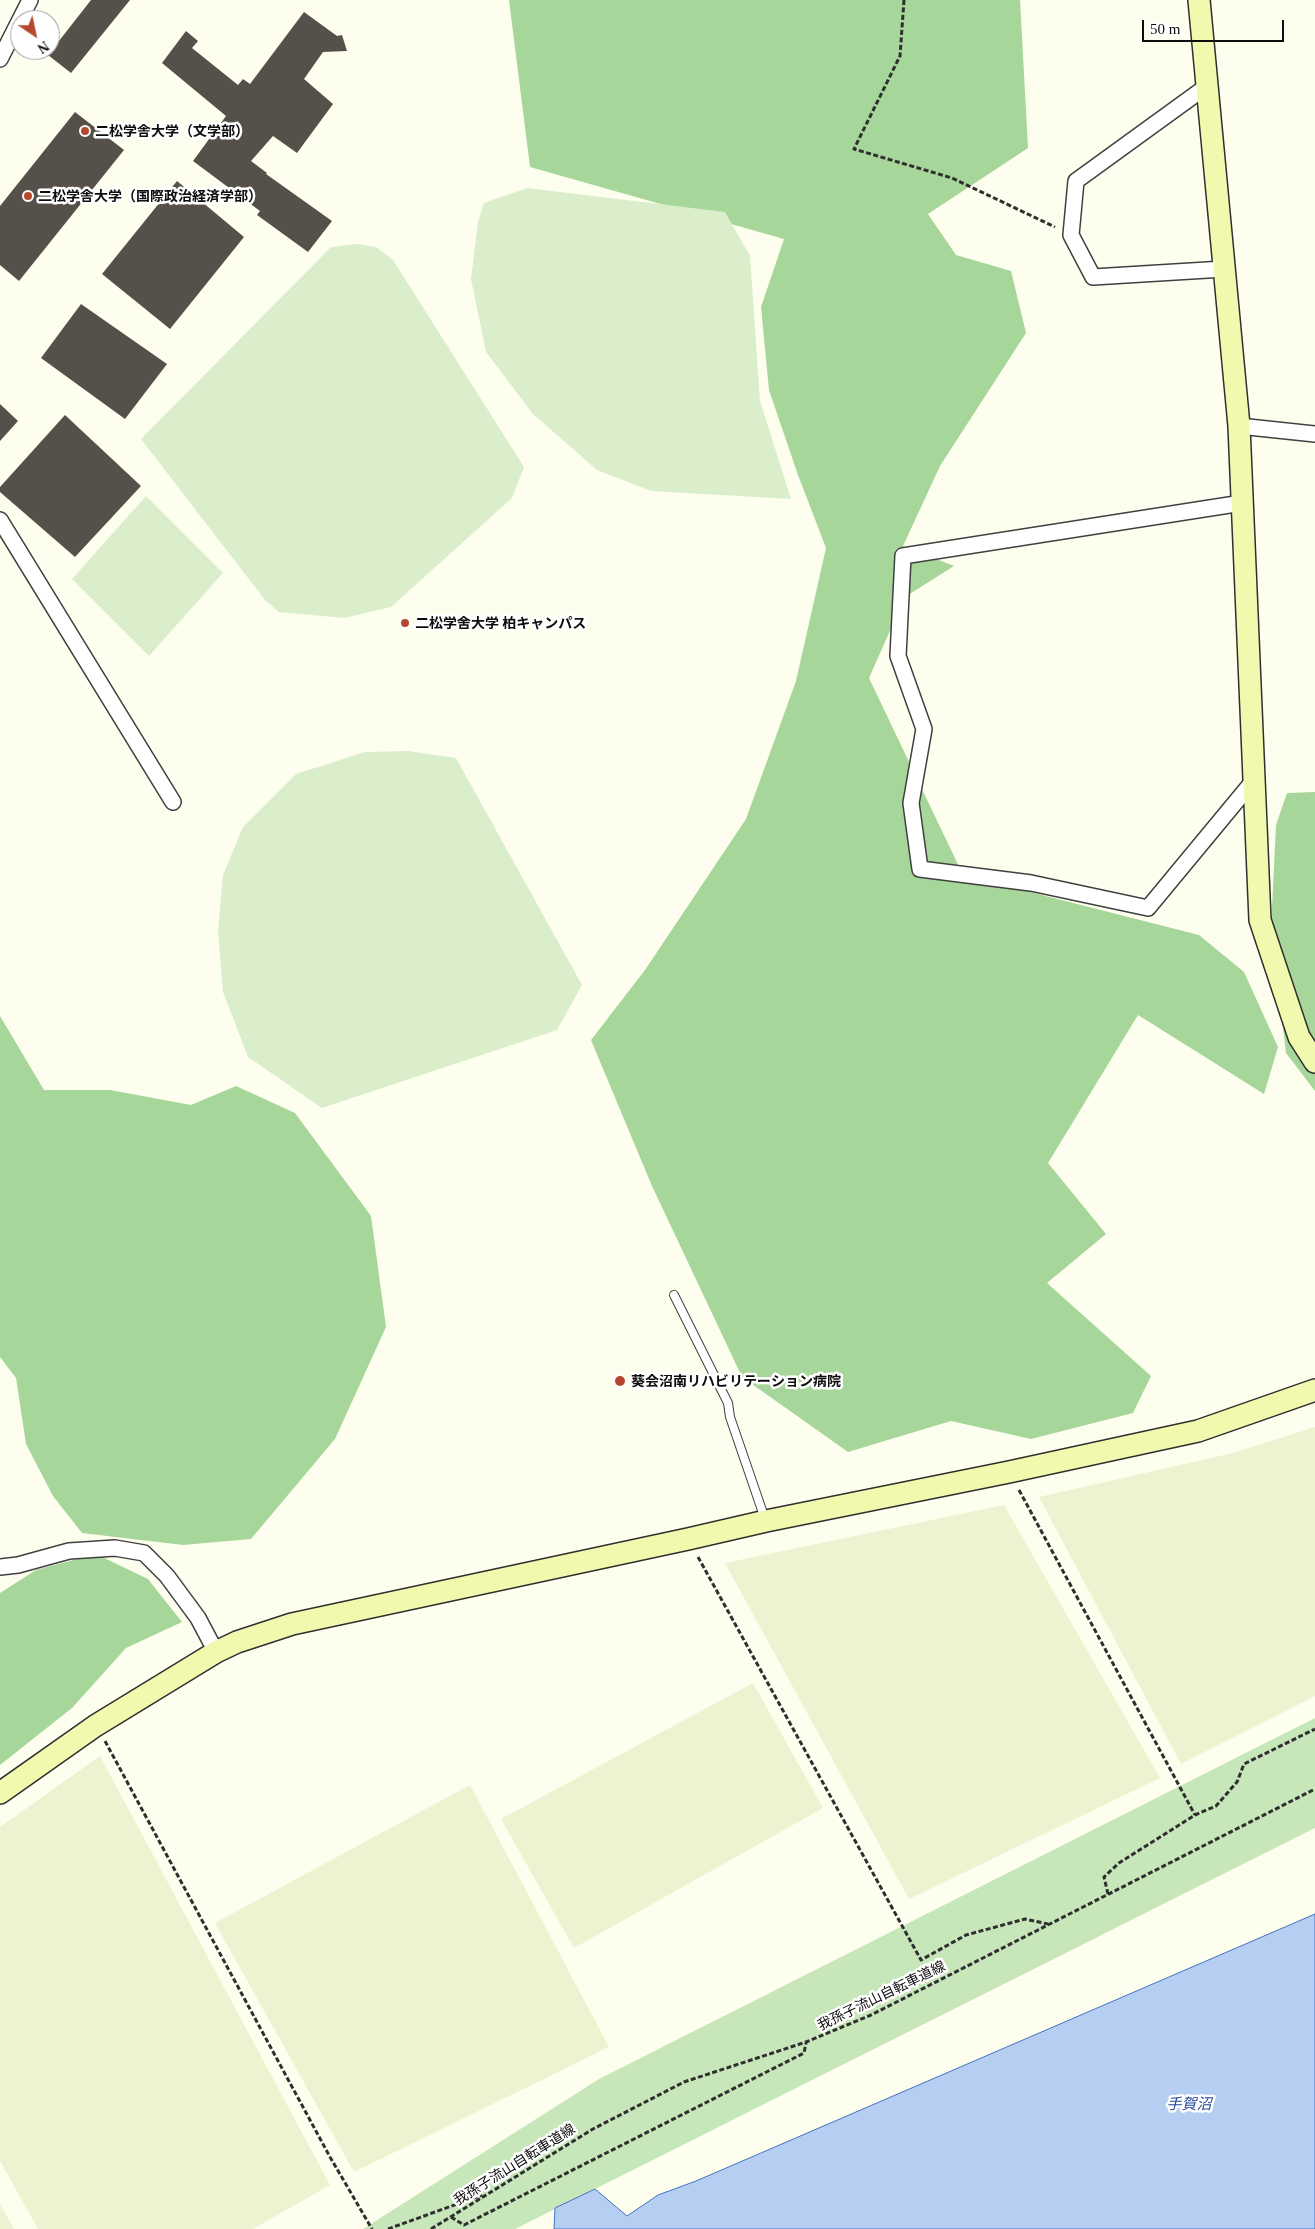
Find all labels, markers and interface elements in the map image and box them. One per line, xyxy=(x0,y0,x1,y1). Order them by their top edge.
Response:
north arrow xyxy=(10,10,60,60)
scale bar xyxy=(1145,10,1288,42)
text: 50 m xyxy=(1150,21,1180,37)
text: N xyxy=(35,38,51,56)
place label: 二松学舎大学（文学部） xyxy=(95,123,249,139)
marker: 二松学舎大学（文学部） xyxy=(79,125,91,137)
place label: 二松学舎大学（国際政治経済学部） xyxy=(38,188,262,204)
marker: 二松学舎大学（国際政治経済学部） xyxy=(22,190,34,202)
place label: 二松学舍大学 柏キャンパス xyxy=(415,615,586,631)
marker: 二松学舍大学 柏キャンパス xyxy=(399,617,411,629)
place label: 葵会沼南リハビリテーション病院 xyxy=(631,1373,841,1389)
marker: 葵会沼南リハビリテーション病院 xyxy=(613,1374,627,1388)
street label: 我孫子流山自転車道線 xyxy=(814,1957,948,2033)
water label: 手賀沼 xyxy=(1167,2094,1211,2112)
street label: 我孫子流山自転車道線 xyxy=(450,2120,578,2208)

